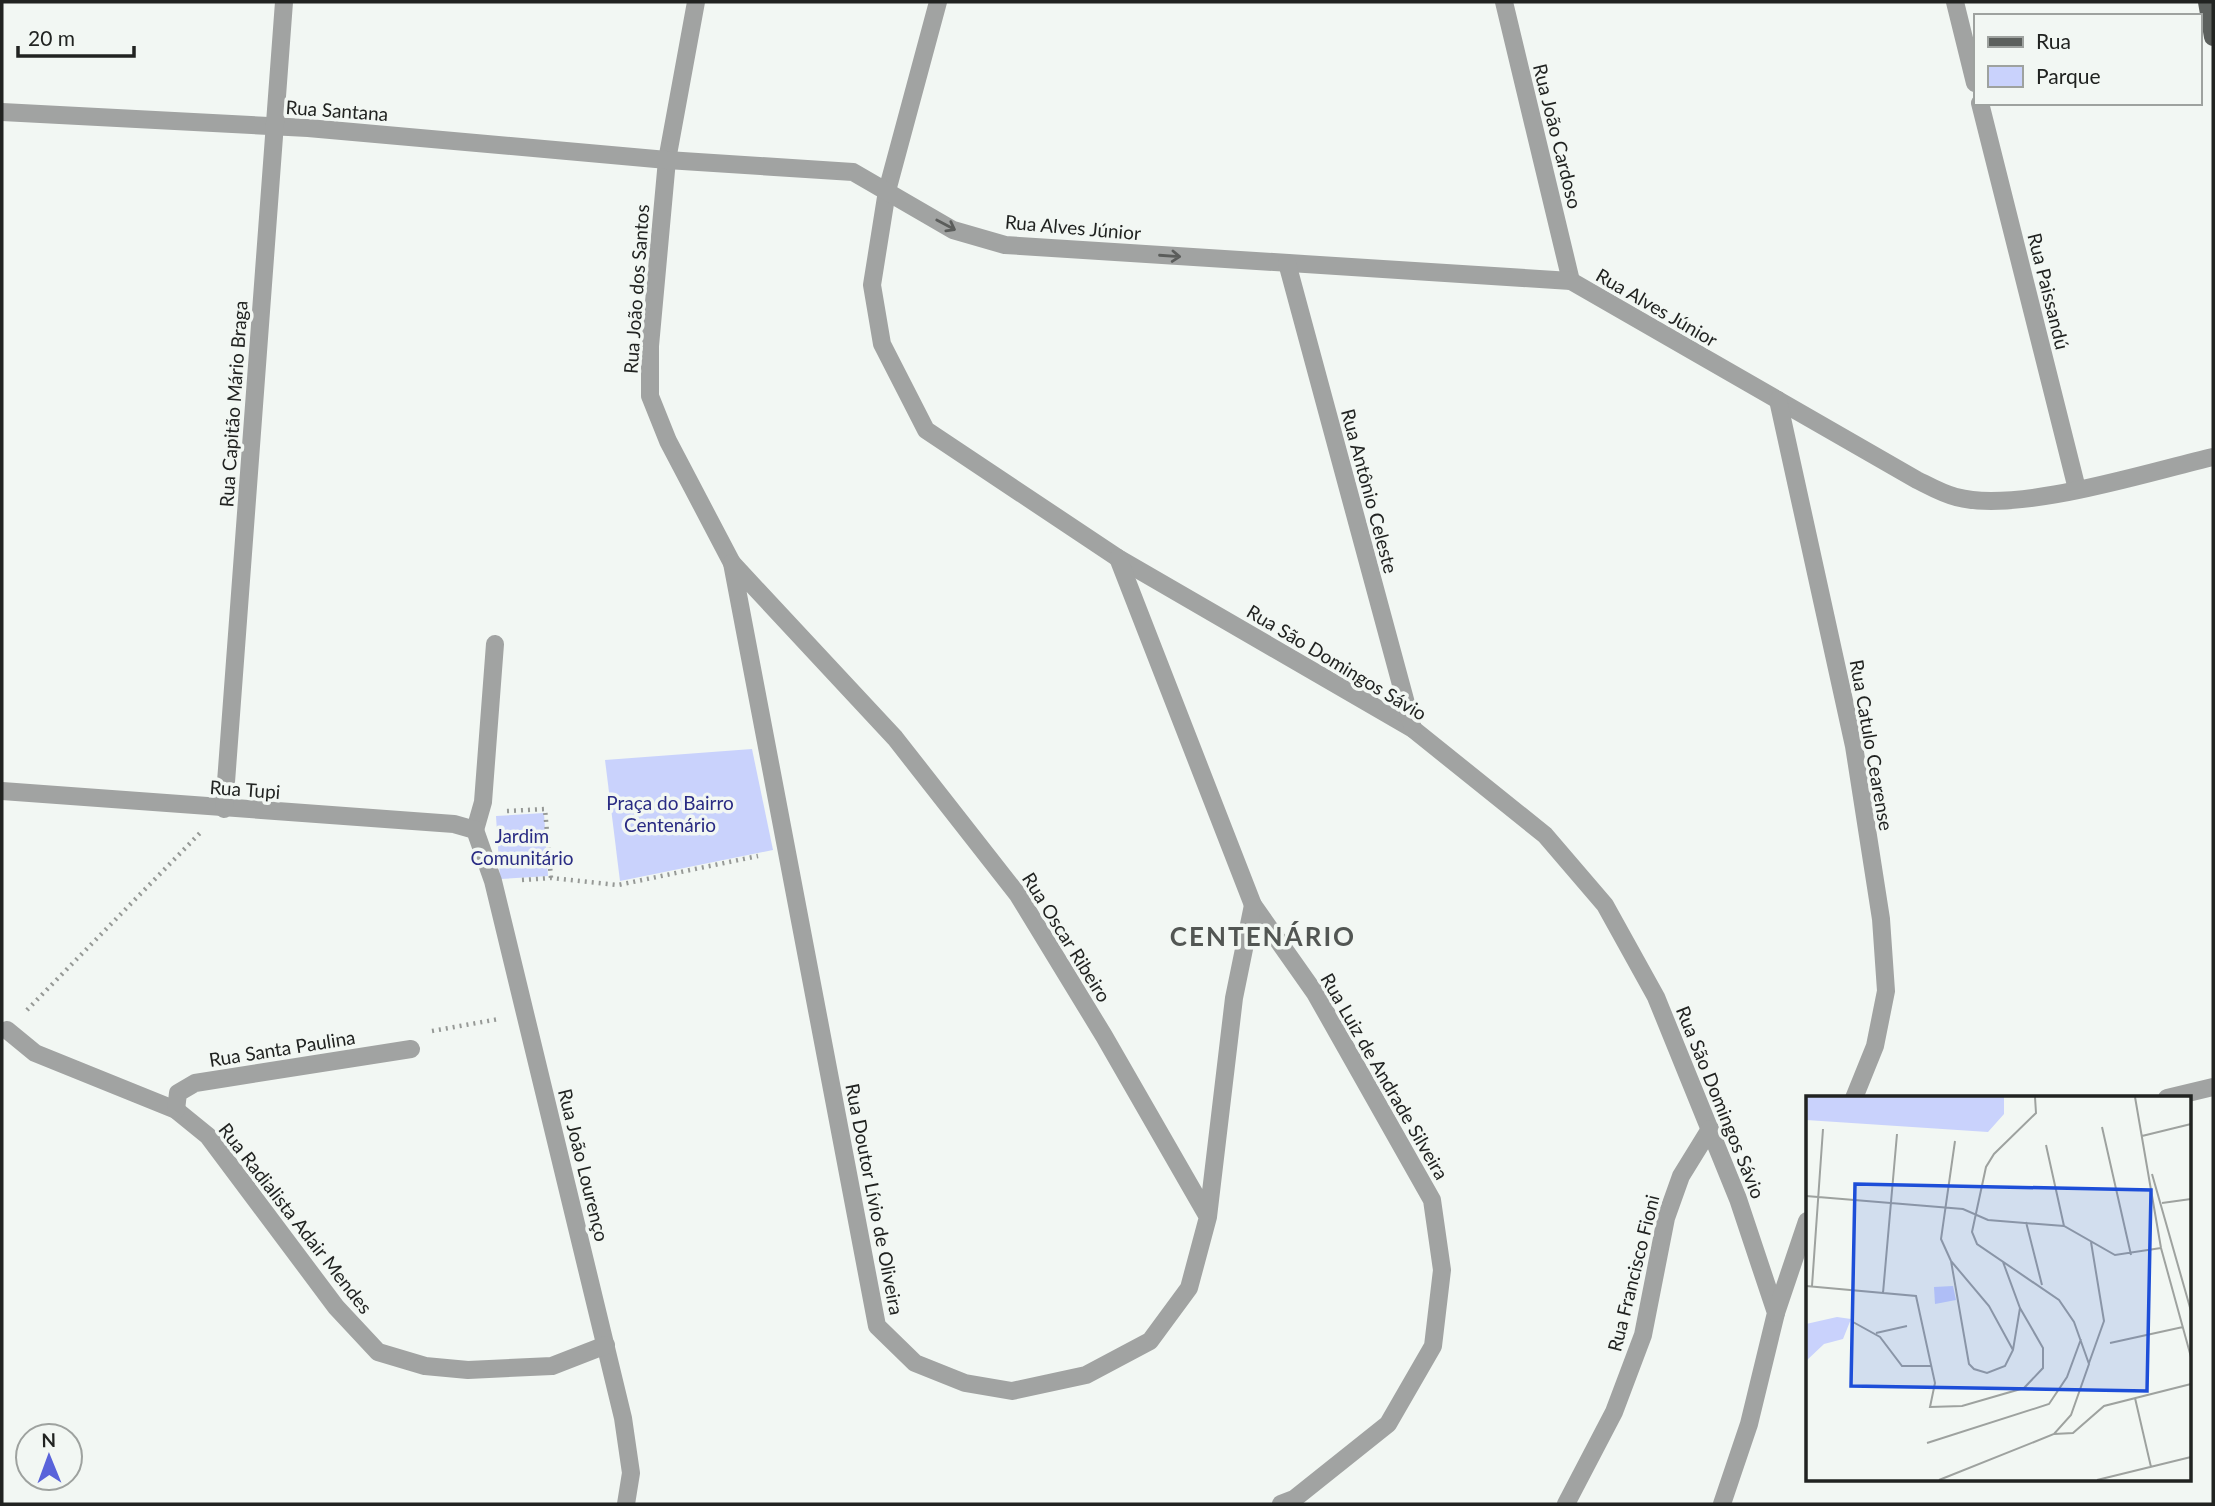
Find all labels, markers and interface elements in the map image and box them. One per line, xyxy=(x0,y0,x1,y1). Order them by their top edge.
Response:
scale bar xyxy=(18,14,133,58)
legend xyxy=(1974,14,2201,105)
text: 20 m xyxy=(28,25,75,50)
text: Rua xyxy=(2036,28,2071,53)
street label: Rua João Cardoso xyxy=(1529,61,1587,211)
text: Parque xyxy=(2036,63,2101,88)
street label: Rua Santana xyxy=(285,95,389,125)
street label: Rua João dos Santos xyxy=(619,204,653,374)
street label: Rua Alves Júnior xyxy=(1004,210,1142,244)
one-way arrow xyxy=(936,219,956,233)
street label: Rua Paissandú xyxy=(2023,230,2075,352)
one-way arrow xyxy=(1158,249,1181,262)
street label: Rua Alves Júnior xyxy=(1592,263,1722,351)
street label: Rua Capitão Mário Braga xyxy=(214,300,252,508)
street label: Rua Antônio Celeste xyxy=(1337,406,1403,576)
street label: Rua São Domingos Sávio xyxy=(1243,599,1431,725)
street label: Rua Catulo Cearense xyxy=(1846,658,1898,832)
street label: Rua Tupi xyxy=(209,775,281,803)
park label: Praça do Bairro Centenário xyxy=(606,791,734,836)
park label: Jardim Comunitário xyxy=(470,824,574,869)
street label: Rua Oscar Ribeiro xyxy=(1018,868,1116,1006)
district label: CENTENÁRIO xyxy=(1170,920,1356,952)
street label: Rua Luiz de Andrade Silveira xyxy=(1316,969,1454,1183)
street label: Rua São Domingos Sávio xyxy=(1672,1002,1770,1202)
street label: Rua Santa Paulina xyxy=(207,1025,357,1071)
street label: Rua Doutor Lívio de Oliveira xyxy=(841,1081,909,1317)
street label: Rua João Lourenço xyxy=(554,1086,614,1244)
inset map xyxy=(1806,1096,2190,1482)
street label: Rua Radialista Adair Mendes xyxy=(214,1118,378,1318)
street label: Rua Francisco Fioni xyxy=(1602,1192,1664,1354)
north arrow xyxy=(14,1422,84,1492)
text: N xyxy=(41,1428,56,1451)

